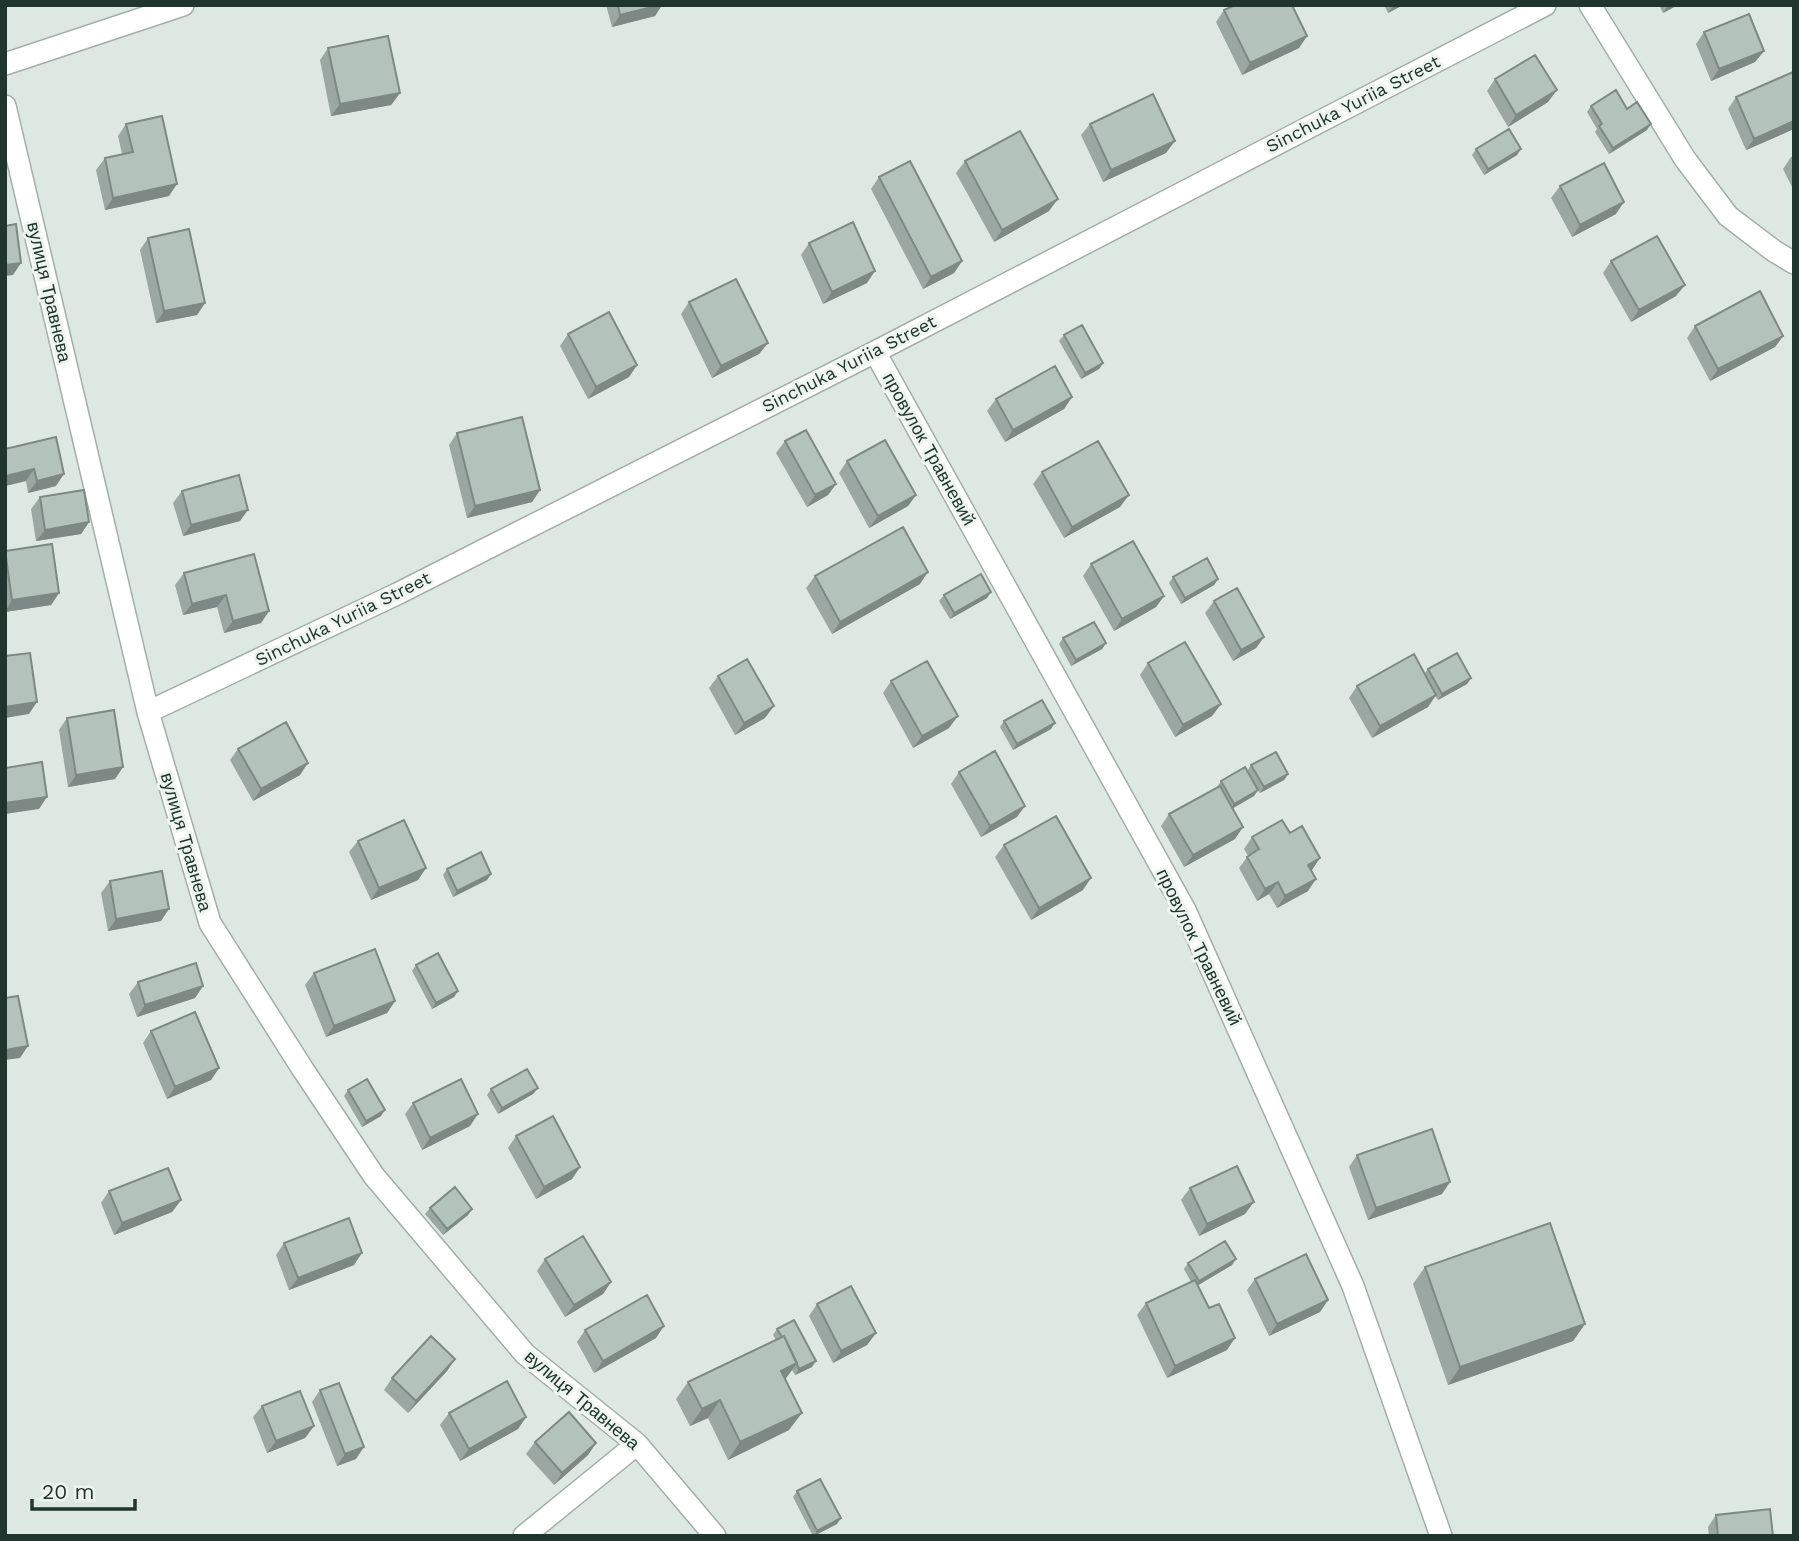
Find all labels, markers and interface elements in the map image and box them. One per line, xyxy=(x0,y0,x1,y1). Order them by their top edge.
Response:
street label: Sinchuka Yuriia Street xyxy=(1262,50,1444,157)
street label: вулиця Травнева xyxy=(23,220,76,365)
street label: Sinchuka Yuriia Street xyxy=(758,310,940,417)
street label: провулок Травневий xyxy=(879,369,980,529)
street label: Sinchuka Yuriia Street xyxy=(252,567,434,670)
street label: вулиця Травнева xyxy=(157,770,217,915)
street label: провулок Травневий xyxy=(1152,865,1246,1028)
street label: вулиця Травнева xyxy=(521,1345,645,1454)
scale bar xyxy=(32,1468,135,1512)
text: 20 m xyxy=(42,1479,94,1504)

